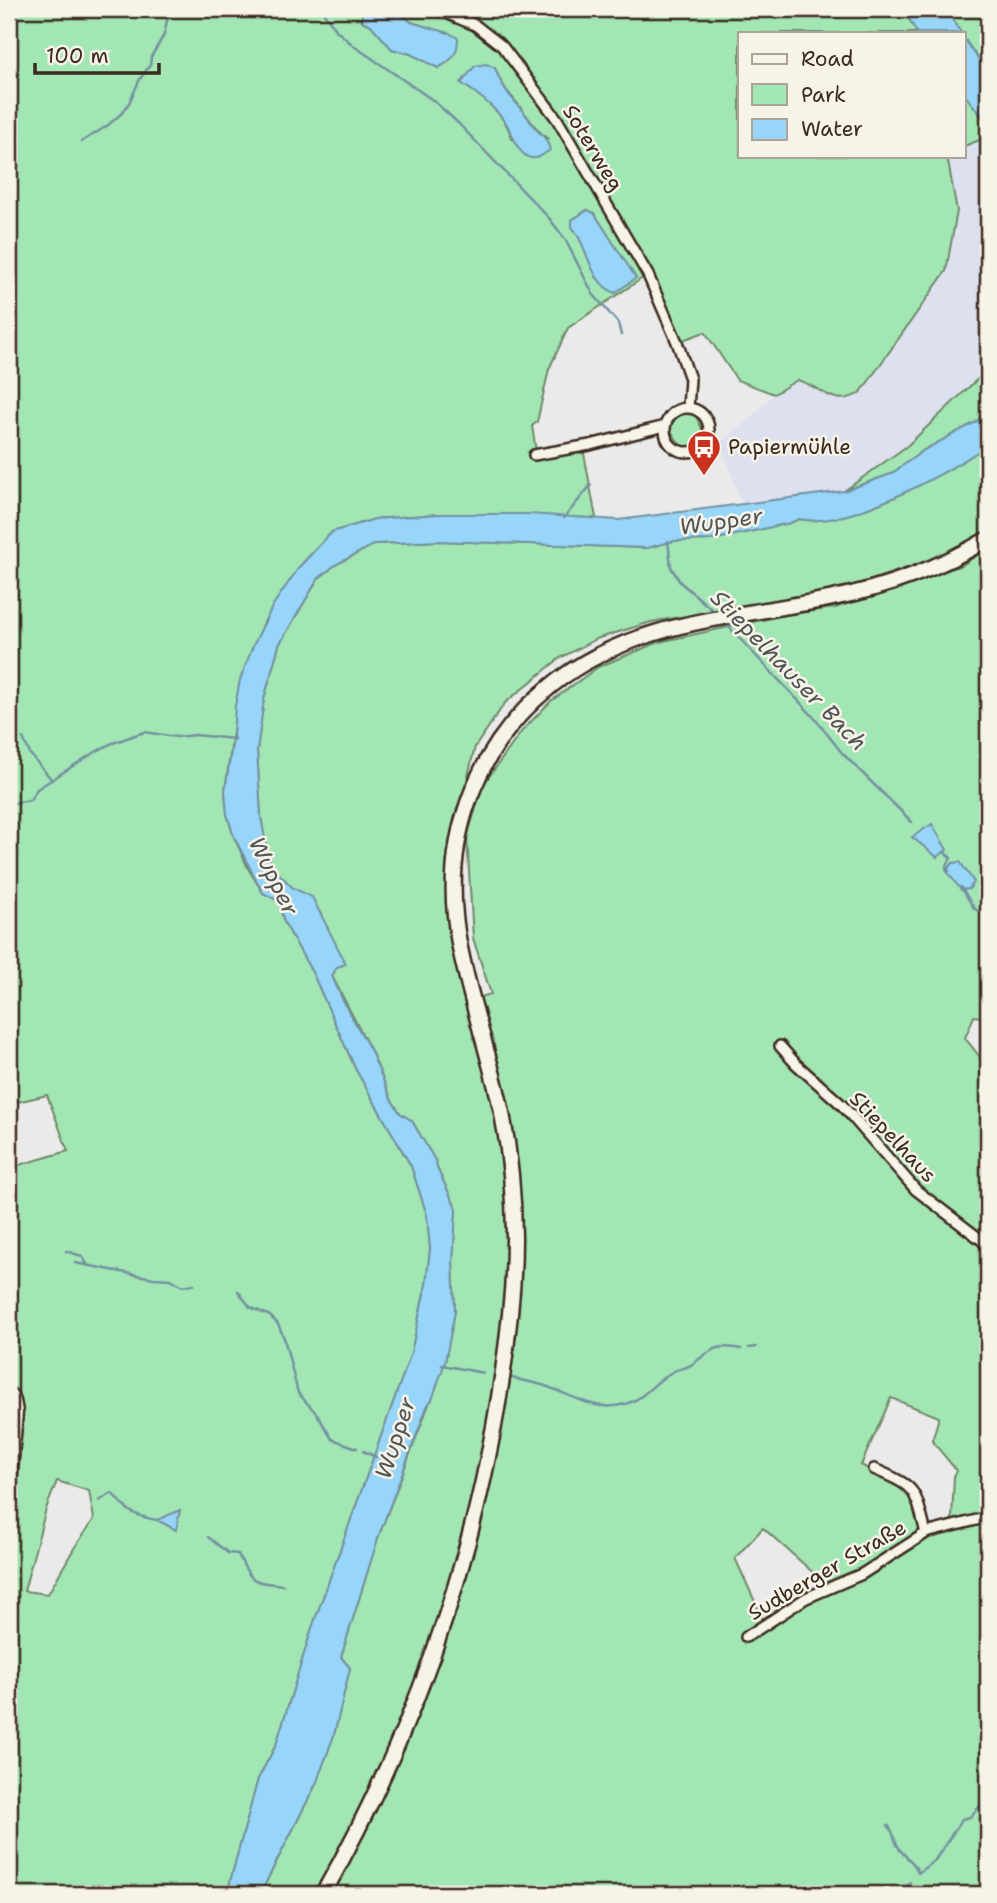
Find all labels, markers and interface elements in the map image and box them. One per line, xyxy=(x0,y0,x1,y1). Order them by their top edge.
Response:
scale bar xyxy=(35,32,159,76)
legend xyxy=(738,32,965,158)
text: 100 m xyxy=(46,42,109,70)
text: Road xyxy=(801,45,854,73)
text: Park xyxy=(801,81,846,109)
street label: Soterweg xyxy=(556,100,630,196)
text: Water xyxy=(801,115,863,143)
bus stop icon: Papiermühle xyxy=(685,428,723,477)
place label: Papiermühle xyxy=(728,433,851,461)
water label: Wupper xyxy=(677,500,766,542)
water label: Stiepelhauser Bach xyxy=(704,583,874,757)
water label: Wupper xyxy=(242,832,306,921)
street label: Stiepelhaus xyxy=(843,1085,943,1189)
water label: Wupper xyxy=(368,1392,423,1483)
street label: Sudberger Straße xyxy=(743,1513,911,1627)

